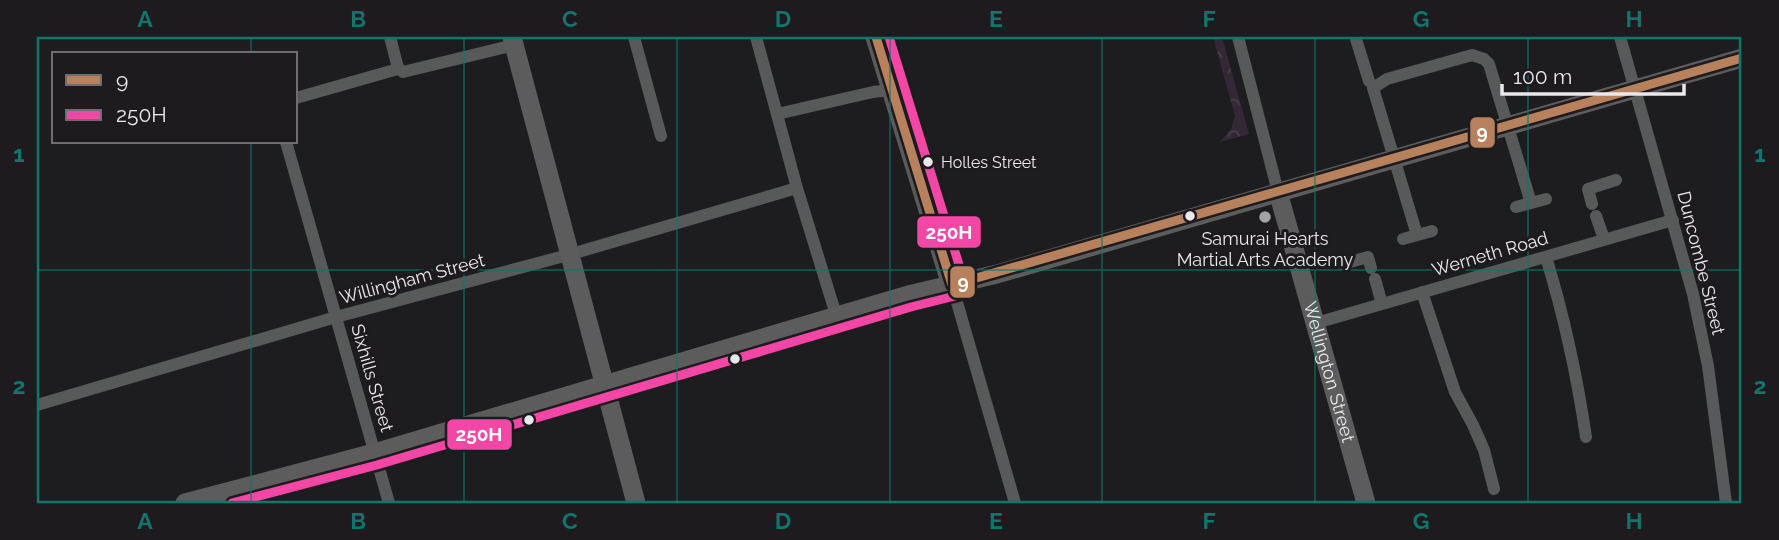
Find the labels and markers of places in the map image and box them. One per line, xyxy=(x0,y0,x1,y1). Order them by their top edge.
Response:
place label: Holles Street xyxy=(941,153,1037,172)
marker: Holles Street xyxy=(921,155,935,169)
unlabelled marker xyxy=(1183,209,1197,223)
marker: Samurai Hearts Martial Arts Academy xyxy=(1257,209,1273,225)
place label: Samurai Hearts Martial Arts Academy xyxy=(1177,228,1354,270)
unlabelled marker xyxy=(728,352,742,366)
unlabelled marker xyxy=(522,413,536,427)

